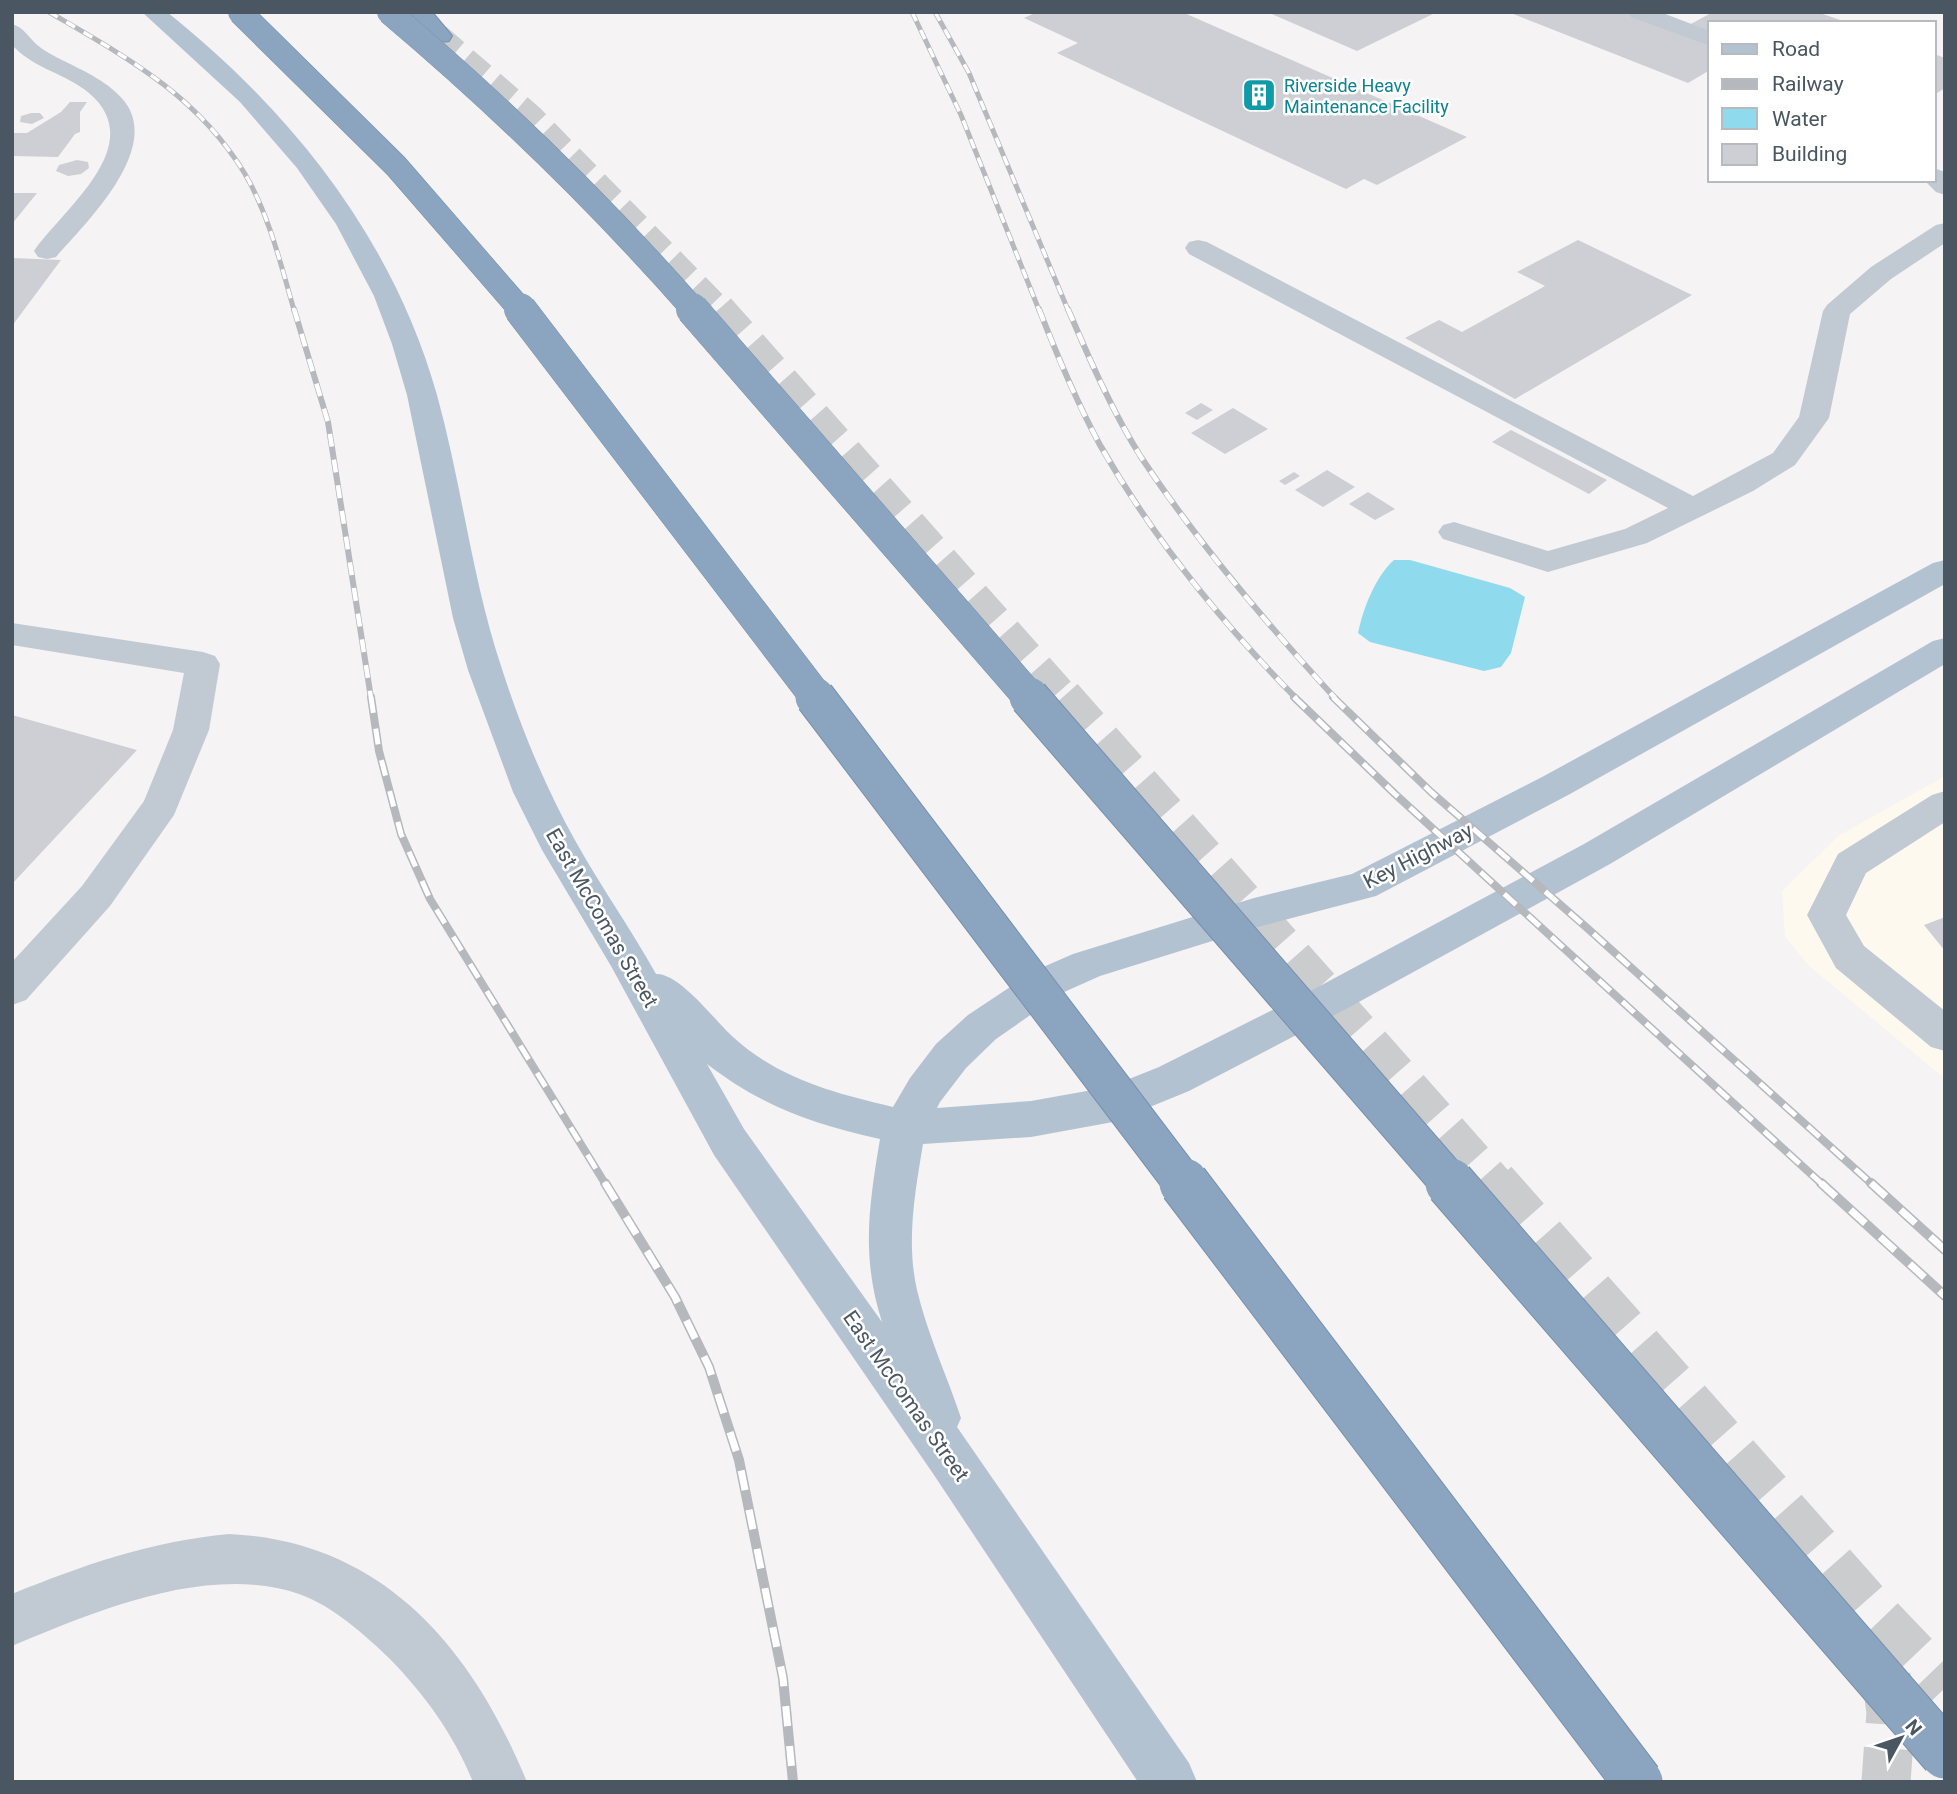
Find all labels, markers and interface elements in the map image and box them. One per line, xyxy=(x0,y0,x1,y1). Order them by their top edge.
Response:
legend xyxy=(1708,21,1936,182)
text: Road xyxy=(1772,37,1820,61)
text: Railway xyxy=(1772,72,1844,96)
place label: Riverside Heavy Maintenance Facility xyxy=(1284,75,1449,117)
building icon: Riverside Heavy Maintenance Facility xyxy=(1240,76,1278,114)
text: Water xyxy=(1772,107,1827,131)
text: Building xyxy=(1772,142,1847,166)
street label: Key Highway xyxy=(1359,818,1477,894)
street label: East McComas Street xyxy=(541,824,663,1012)
street label: East McComas Street xyxy=(838,1306,974,1486)
north arrow xyxy=(1866,1703,1936,1773)
text: N xyxy=(1901,1715,1927,1740)

